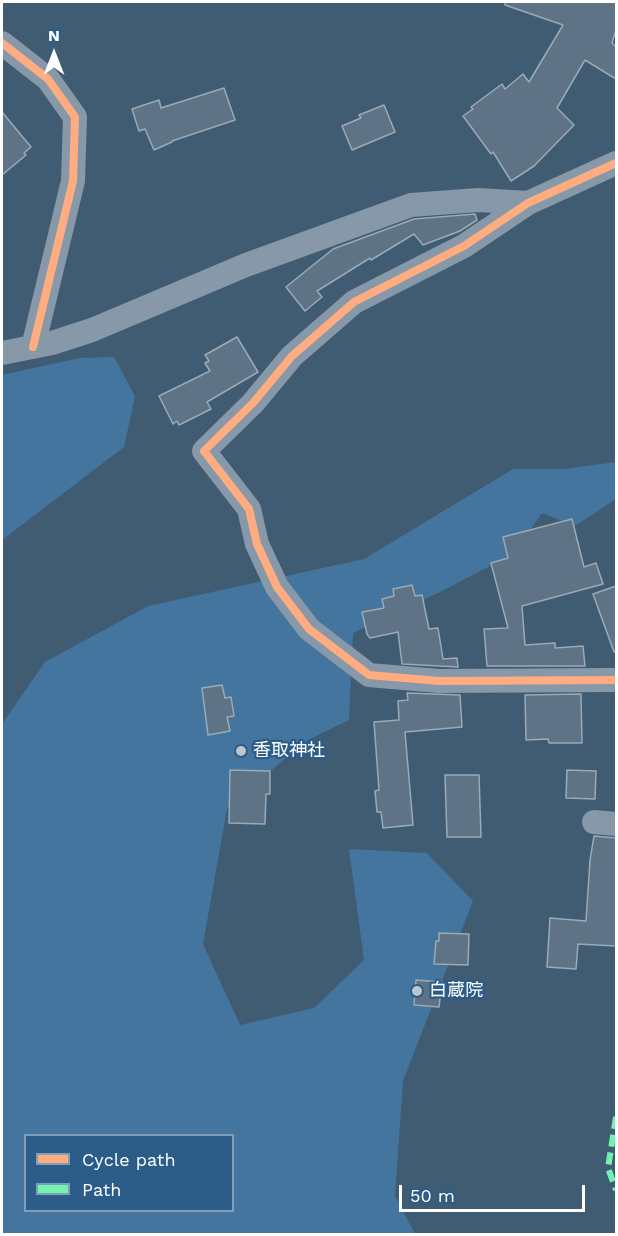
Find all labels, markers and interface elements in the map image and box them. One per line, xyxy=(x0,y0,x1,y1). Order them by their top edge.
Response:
north arrow xyxy=(24,24,84,84)
text: N xyxy=(48,26,60,45)
place label: 香取神社 xyxy=(253,740,325,762)
marker: 香取神社 xyxy=(234,744,248,758)
place label: 白蔵院 xyxy=(429,980,483,1002)
marker: 白蔵院 xyxy=(410,984,424,998)
legend xyxy=(24,1134,234,1212)
text: Cycle path xyxy=(82,1149,176,1170)
scale bar xyxy=(402,1173,588,1211)
text: Path xyxy=(82,1179,122,1200)
text: 50 m xyxy=(410,1185,455,1206)

